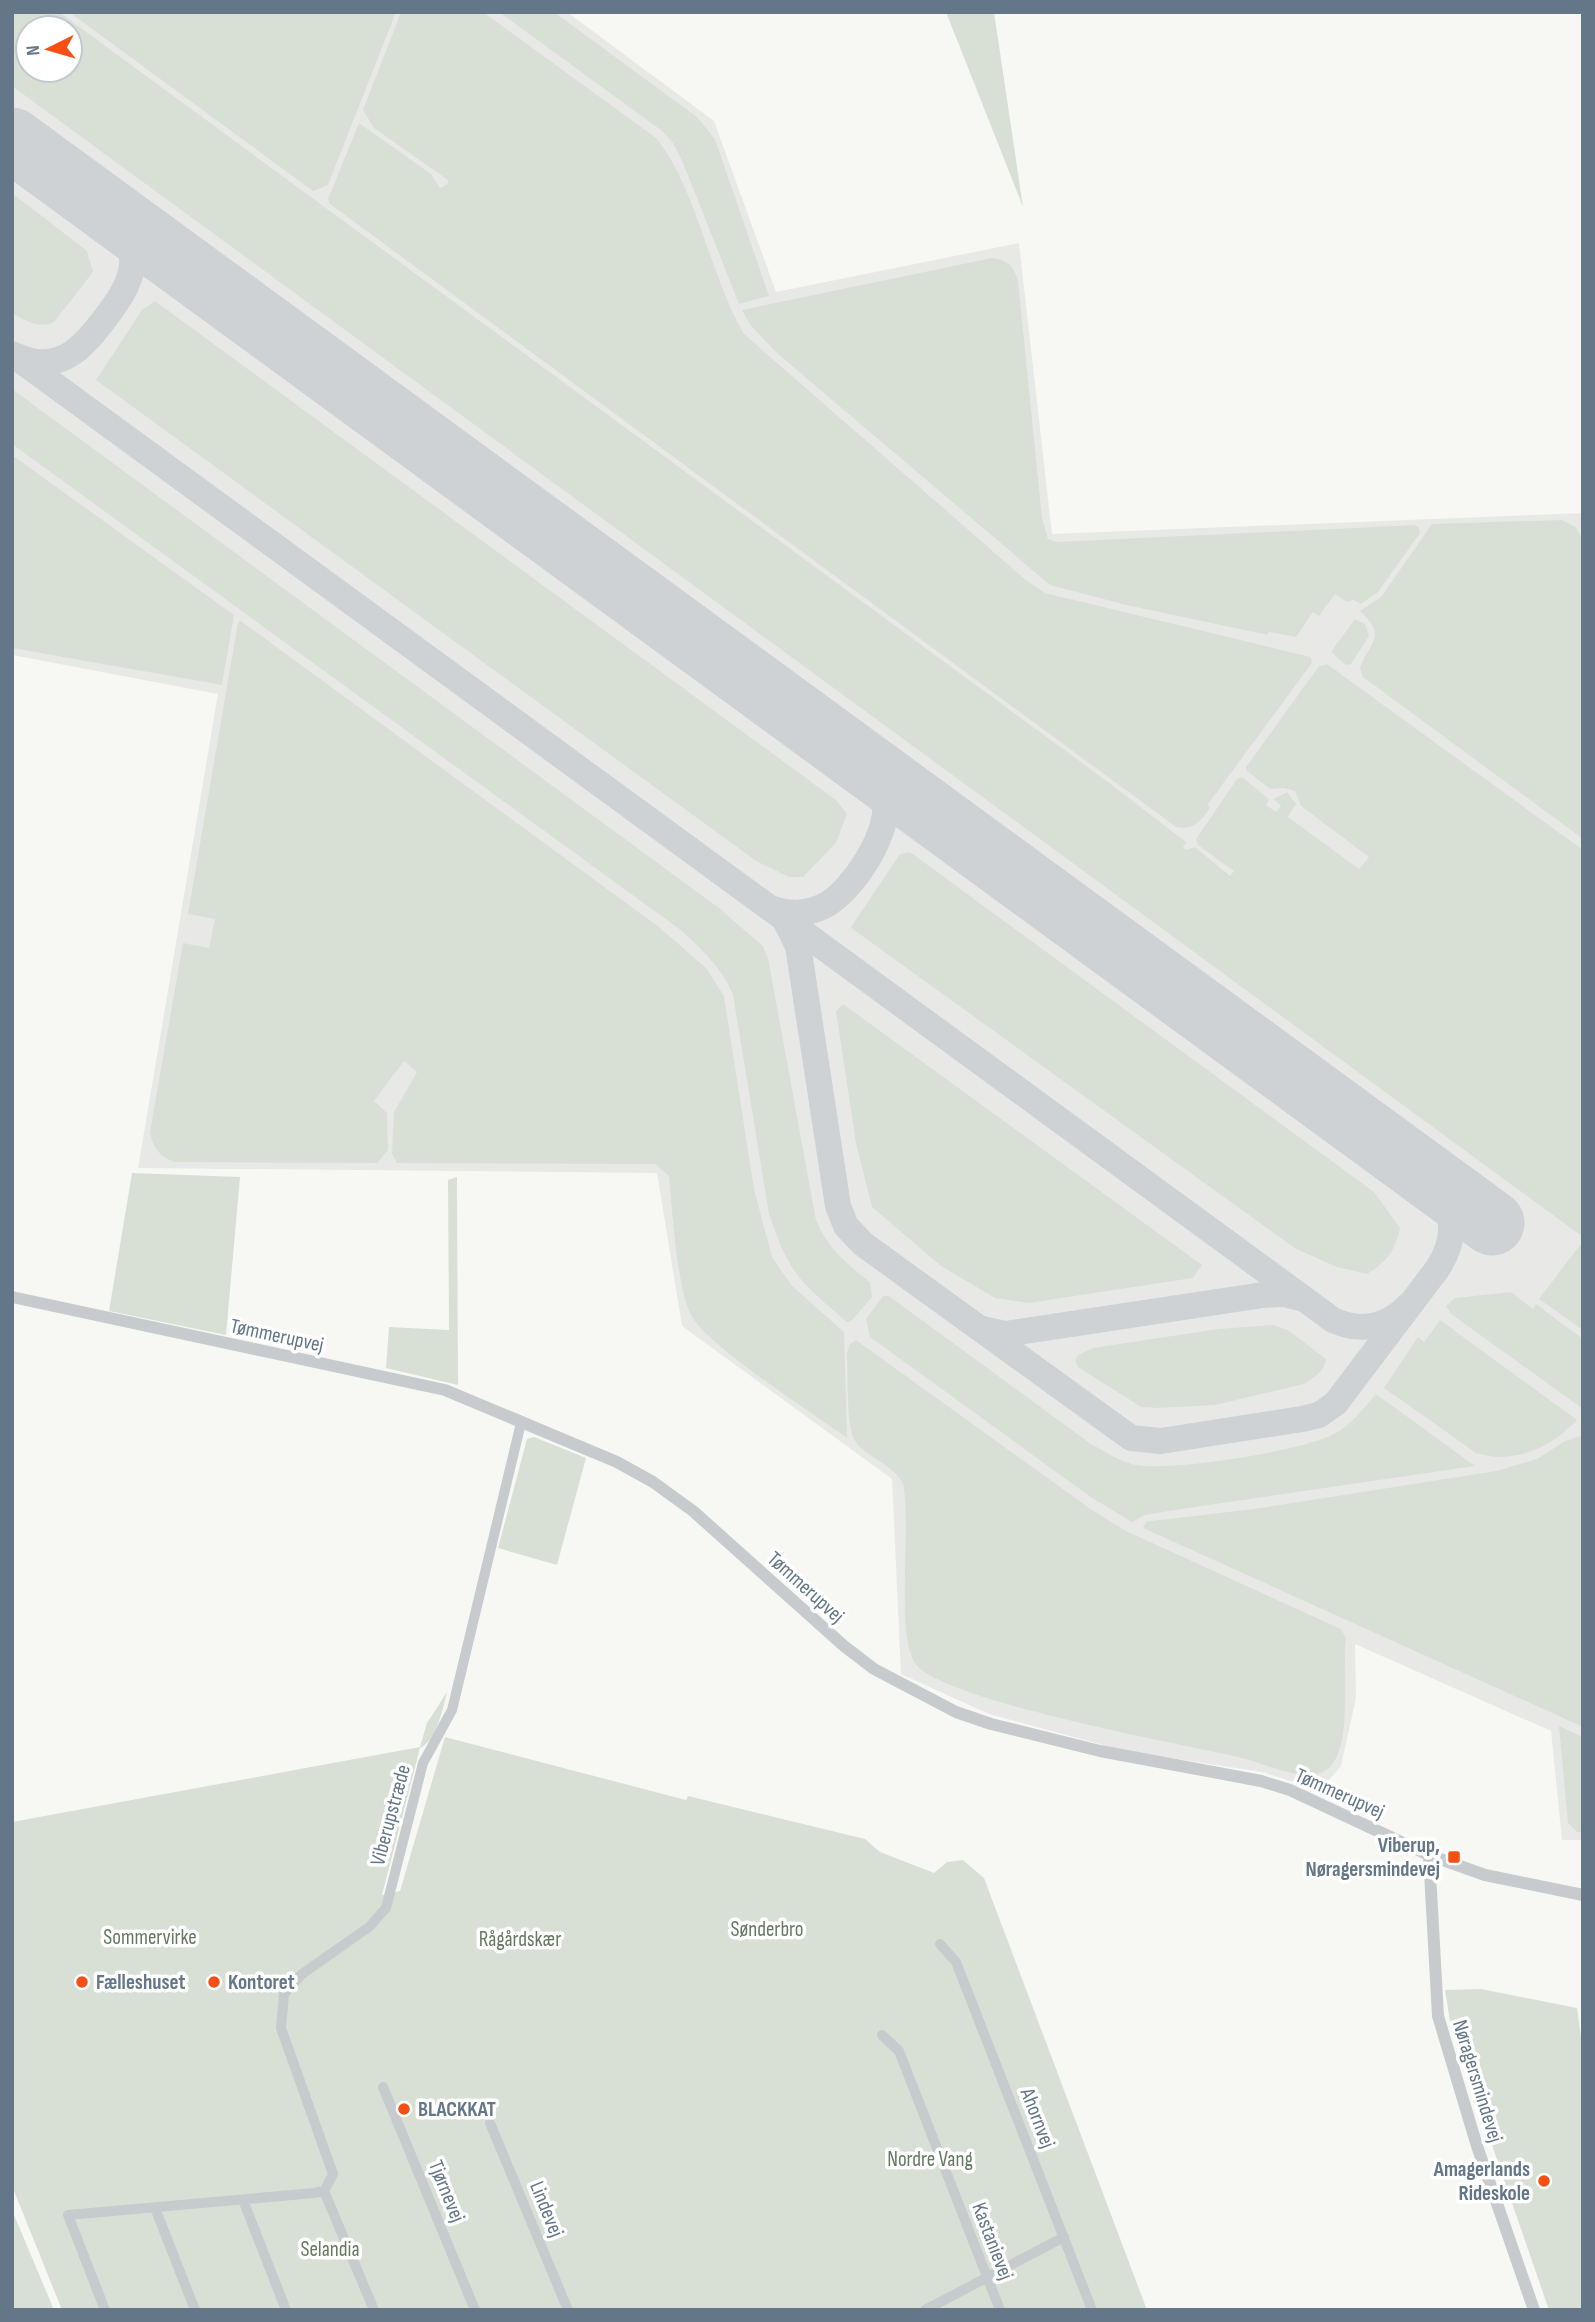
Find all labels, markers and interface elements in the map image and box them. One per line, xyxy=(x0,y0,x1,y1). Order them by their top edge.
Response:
north arrow xyxy=(14,14,84,84)
text: N xyxy=(22,44,45,56)
street label: Tømmerupvej xyxy=(228,1313,326,1358)
street label: Tømmerupvej xyxy=(762,1546,849,1628)
street label: Viberupstræde xyxy=(365,1762,416,1868)
street label: Tømmerupvej xyxy=(1291,1763,1388,1824)
place label: Viberup, Nøragersmindevej xyxy=(1305,1833,1440,1882)
marker: Viberup, Nøragersmindevej xyxy=(1446,1849,1462,1865)
park label: Sønderbro xyxy=(730,1917,804,1942)
park label: Sommervirke xyxy=(103,1925,197,1950)
park label: Rågårdskær xyxy=(479,1927,561,1952)
place label: Fælleshuset xyxy=(96,1970,185,1995)
place label: Kontoret xyxy=(228,1970,295,1995)
marker: Fælleshuset xyxy=(74,1974,90,1990)
marker: Kontoret xyxy=(206,1974,222,1990)
street label: Nøragersmindevej xyxy=(1447,2017,1508,2145)
street label: Ahornvej xyxy=(1014,2084,1060,2152)
place label: BLACKKAT xyxy=(418,2097,496,2122)
marker: BLACKKAT xyxy=(396,2101,412,2117)
park label: Nordre Vang xyxy=(887,2147,973,2172)
street label: Tjørnevej xyxy=(423,2157,470,2226)
place label: Amagerlands Rideskole xyxy=(1433,2157,1530,2206)
marker: Amagerlands Rideskole xyxy=(1536,2173,1552,2189)
street label: Lindevej xyxy=(524,2178,569,2241)
street label: Kastanievej xyxy=(966,2199,1019,2283)
park label: Selandia xyxy=(300,2237,360,2262)

